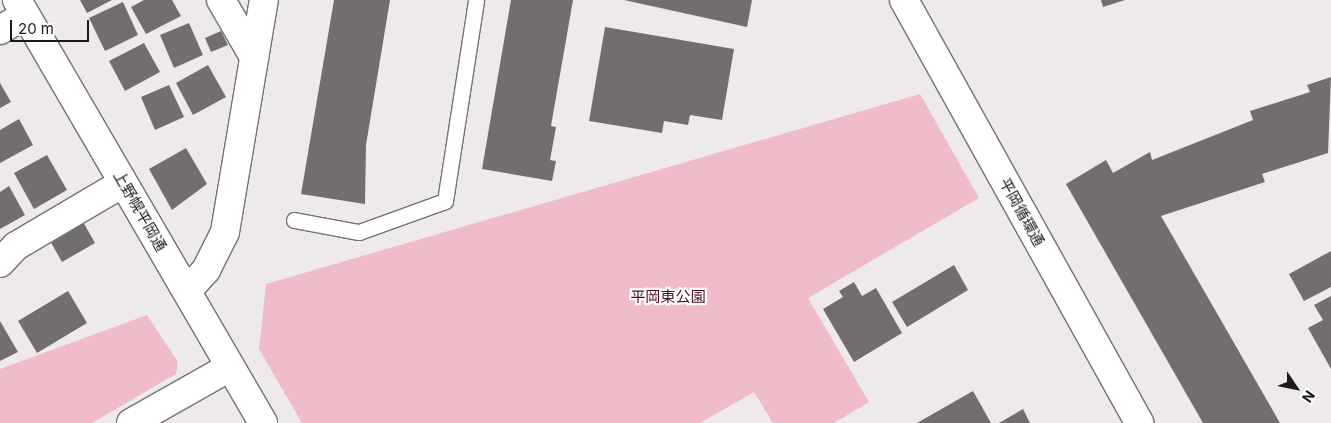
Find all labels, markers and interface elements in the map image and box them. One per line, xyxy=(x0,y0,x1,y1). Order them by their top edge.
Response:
scale bar xyxy=(12,10,91,42)
text: 20 m xyxy=(18,19,54,38)
street label: 上野幌平岡通 xyxy=(110,168,170,254)
street label: 平岡循環通 xyxy=(996,175,1048,249)
park label: 平岡東公園 xyxy=(631,288,705,306)
north arrow xyxy=(1271,363,1321,413)
text: N xyxy=(1299,387,1319,406)

